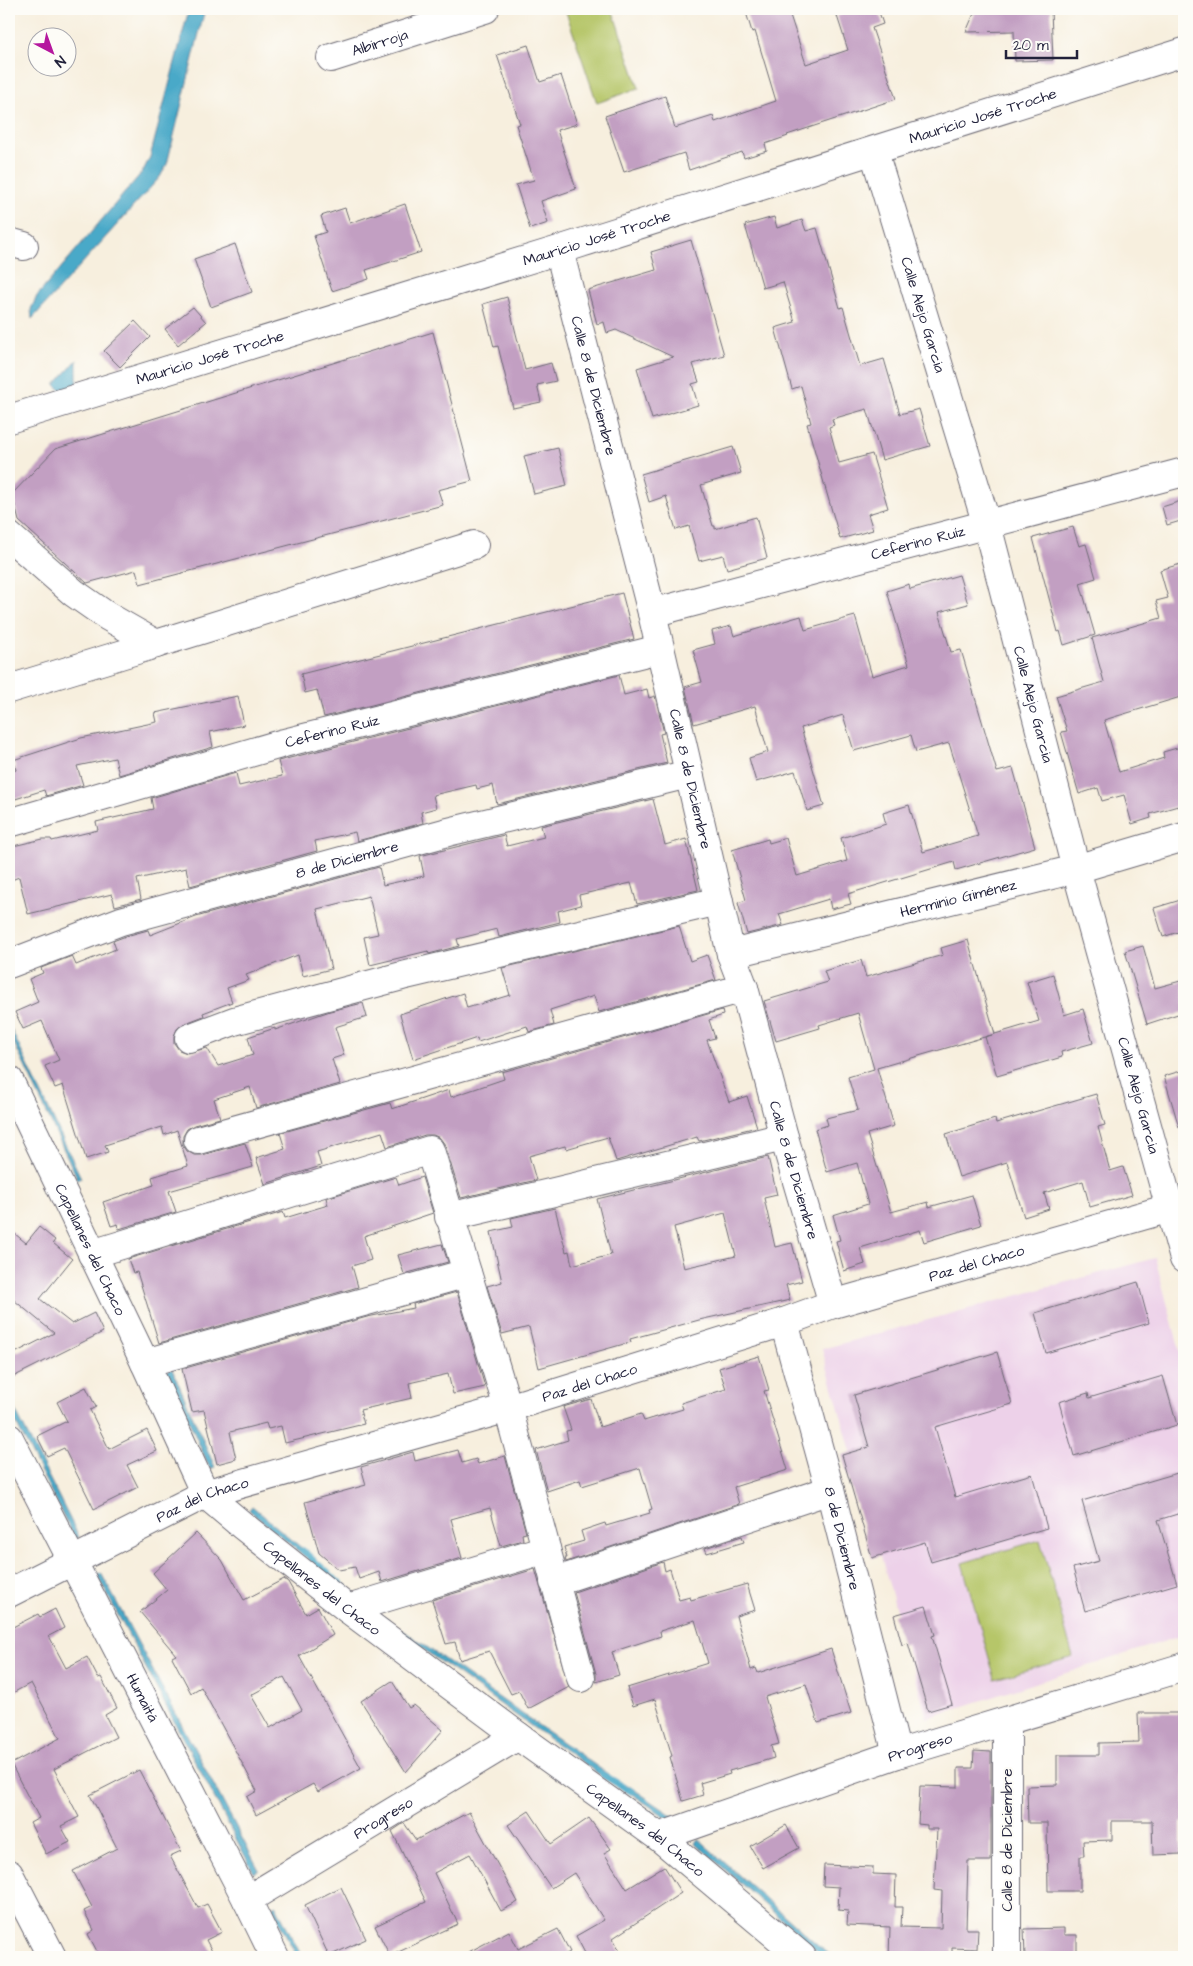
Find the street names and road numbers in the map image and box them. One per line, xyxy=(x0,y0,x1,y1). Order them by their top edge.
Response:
street label: Albirroja xyxy=(349,24,411,62)
street label: Mauricio José Troche xyxy=(907,83,1059,149)
street label: Mauricio José Troche xyxy=(520,205,673,271)
street label: Calle Alejo Garcia xyxy=(895,254,950,376)
street label: Calle 8 de Diciembre xyxy=(565,314,621,458)
street label: Mauricio José Troche xyxy=(133,325,286,390)
street label: Ceferino Ruíz xyxy=(869,520,968,566)
street label: Calle Alejo Garcia xyxy=(1008,644,1058,766)
street label: Calle 8 de Diciembre xyxy=(664,707,716,851)
street label: Ceferino Ruíz xyxy=(283,709,382,753)
street label: 8 de Diciembre xyxy=(293,836,401,884)
street label: Herminio Giménez xyxy=(898,874,1019,923)
street label: Calle Alejo Garcia xyxy=(1112,1035,1164,1157)
street label: Calle 8 de Diciembre xyxy=(764,1099,823,1242)
street label: Capellanes del Chaco xyxy=(49,1180,131,1320)
street label: Paz del Chaco xyxy=(926,1240,1027,1287)
street label: Paz del Chaco xyxy=(540,1358,640,1408)
street label: Paz del Chaco xyxy=(152,1472,252,1528)
street label: 8 de Diciembre xyxy=(819,1484,865,1592)
street label: Capellanes del Chaco xyxy=(258,1536,385,1641)
street label: Humaitá xyxy=(121,1670,164,1726)
street label: Progreso xyxy=(885,1728,955,1767)
street label: Calle 8 de Diciembre xyxy=(997,1769,1018,1912)
street label: Capellanes del Chaco xyxy=(582,1778,709,1882)
street label: Progreso xyxy=(349,1792,418,1844)

